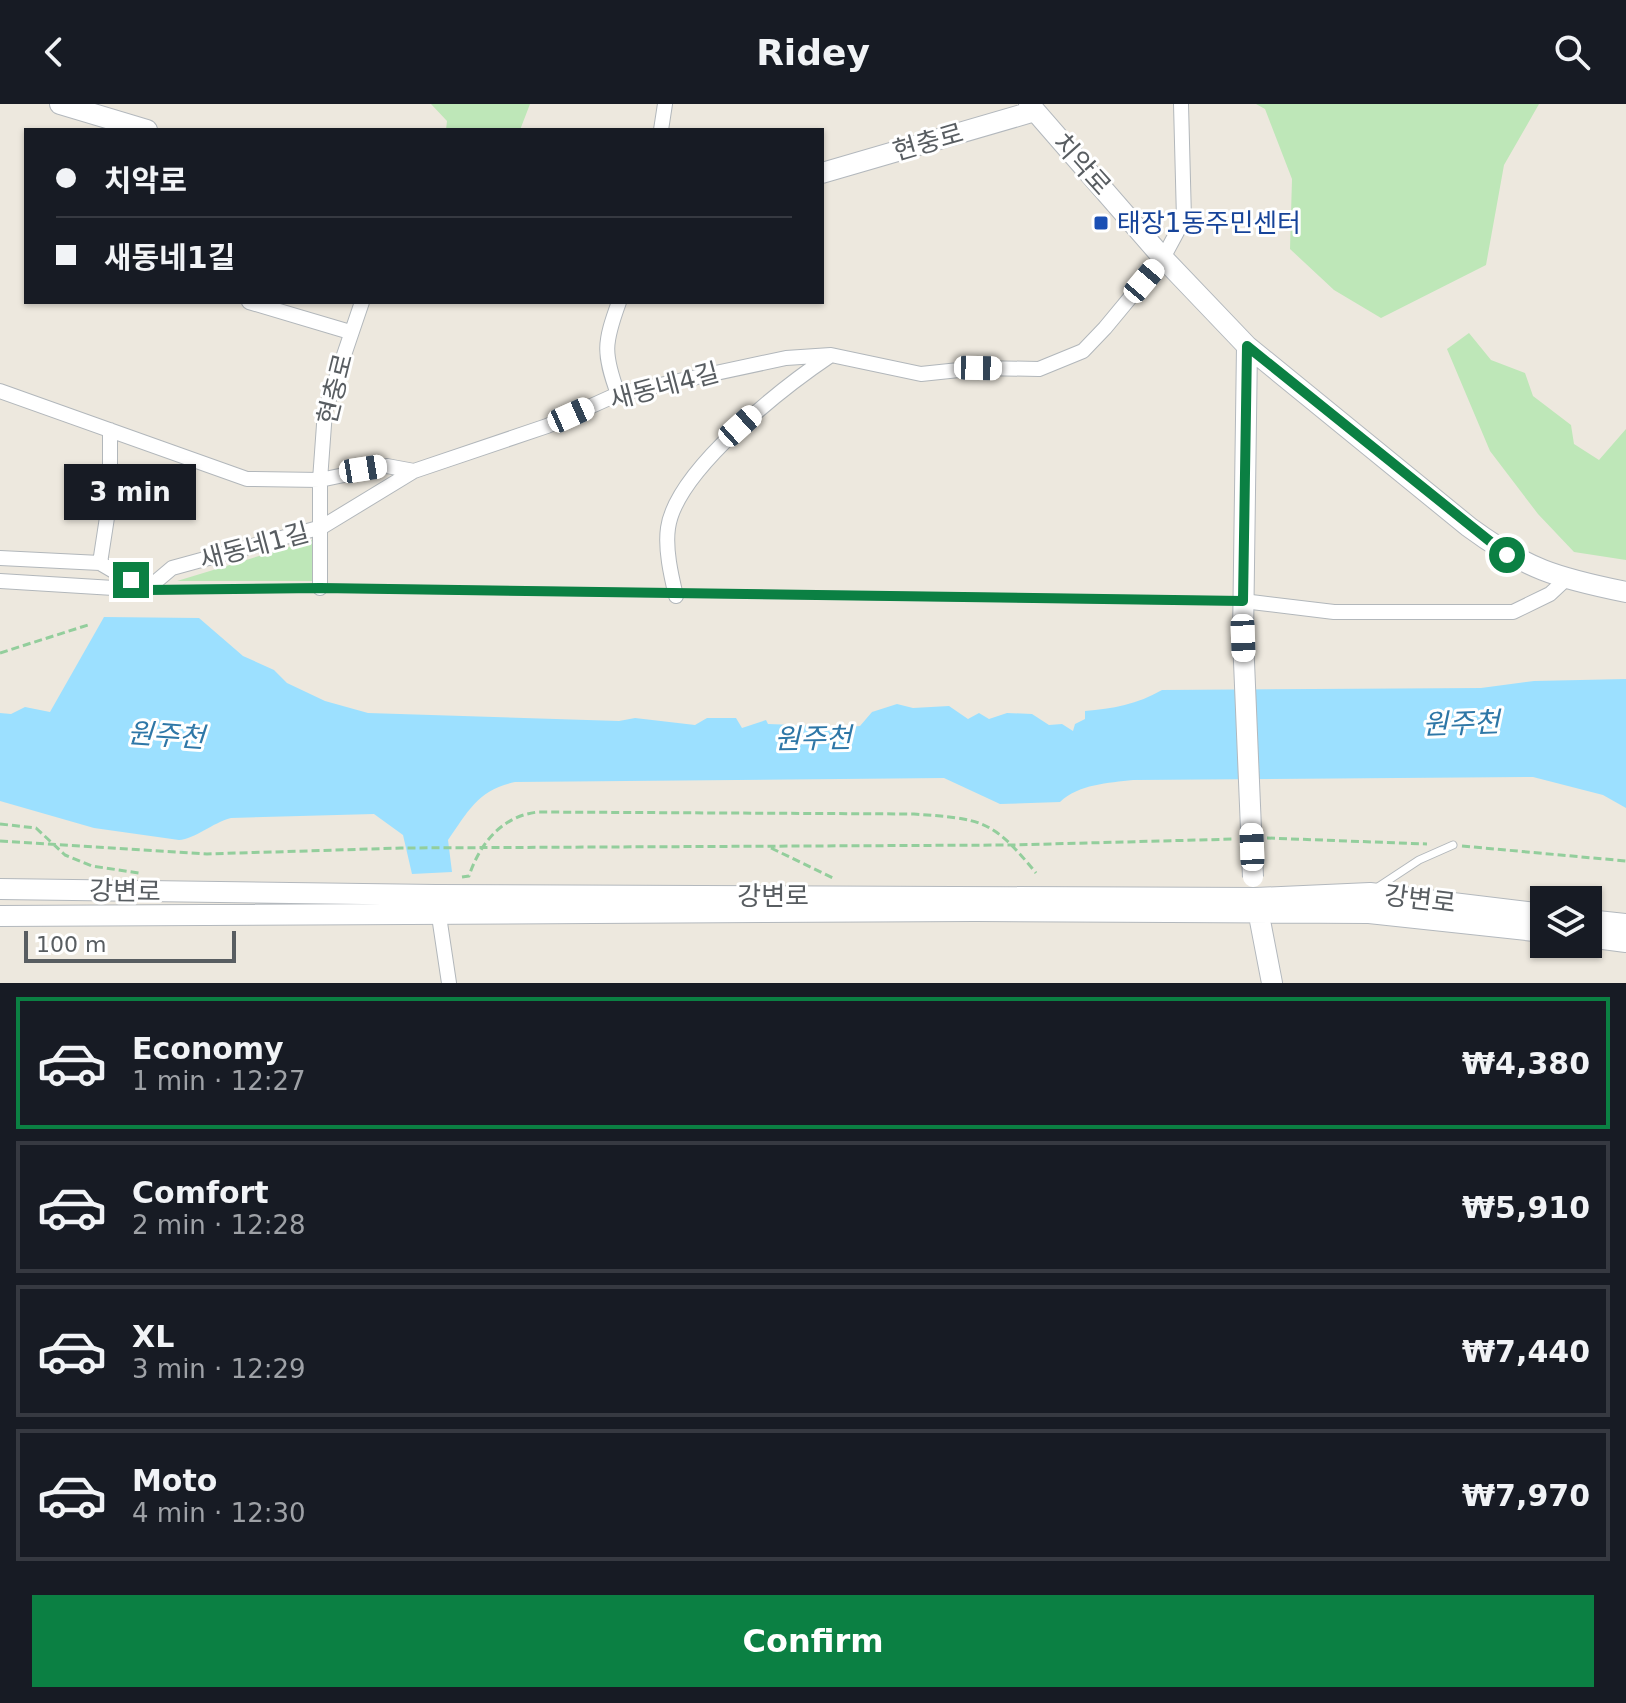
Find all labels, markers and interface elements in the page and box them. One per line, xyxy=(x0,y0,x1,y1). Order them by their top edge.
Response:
icon: back xyxy=(32,30,76,74)
icon: search xyxy=(1550,30,1594,74)
text: Ridey xyxy=(756,32,870,73)
street label: 현충로 xyxy=(889,118,967,166)
street label: 치악로 xyxy=(1047,127,1117,201)
text: 치악로 xyxy=(104,163,187,198)
place label: 태장1동주민센터 xyxy=(1117,208,1301,238)
marker: 태장1동주민센터 xyxy=(1092,214,1110,232)
text: 새동네1길 xyxy=(104,240,235,275)
car xyxy=(1119,255,1169,307)
street label: 현충로 xyxy=(312,351,358,427)
car xyxy=(954,356,1002,380)
street label: 새동네4길 xyxy=(606,357,722,415)
car xyxy=(544,394,598,436)
car xyxy=(714,401,766,451)
car xyxy=(337,453,389,485)
callout: 3 min xyxy=(65,464,197,520)
text: 3 min xyxy=(89,477,171,507)
street label: 새동네1길 xyxy=(196,517,312,575)
route start xyxy=(1489,537,1525,573)
route end xyxy=(113,562,149,598)
car xyxy=(1230,614,1256,662)
water label: 원주천 xyxy=(1422,706,1503,741)
water label: 원주천 xyxy=(126,716,209,755)
water label: 원주천 xyxy=(774,721,855,756)
car xyxy=(1239,823,1265,871)
street label: 강변로 xyxy=(89,875,161,907)
street label: 강변로 xyxy=(1383,880,1457,918)
street label: 강변로 xyxy=(737,881,809,911)
map controls xyxy=(1530,886,1602,958)
button: layers xyxy=(1530,886,1602,958)
scale bar xyxy=(24,927,236,963)
text: 100 m xyxy=(36,932,106,957)
icon: car xyxy=(36,1027,108,1099)
text: Economy xyxy=(132,1031,284,1066)
text: ₩4,380 xyxy=(1462,1046,1590,1081)
text: 1 min · 12:27 xyxy=(132,1066,306,1096)
icon: car xyxy=(36,1171,108,1243)
text: Comfort xyxy=(132,1175,269,1210)
text: ₩5,910 xyxy=(1462,1190,1590,1225)
text: 2 min · 12:28 xyxy=(132,1210,306,1240)
icon: car xyxy=(36,1315,108,1387)
text: XL xyxy=(132,1319,174,1354)
text: ₩7,440 xyxy=(1462,1334,1590,1369)
text: 3 min · 12:29 xyxy=(132,1354,306,1384)
icon: car xyxy=(36,1459,108,1531)
text: Moto xyxy=(132,1463,217,1498)
text: ₩7,970 xyxy=(1462,1478,1590,1513)
text: 4 min · 12:30 xyxy=(132,1498,306,1528)
button: Confirm xyxy=(32,1595,1594,1687)

